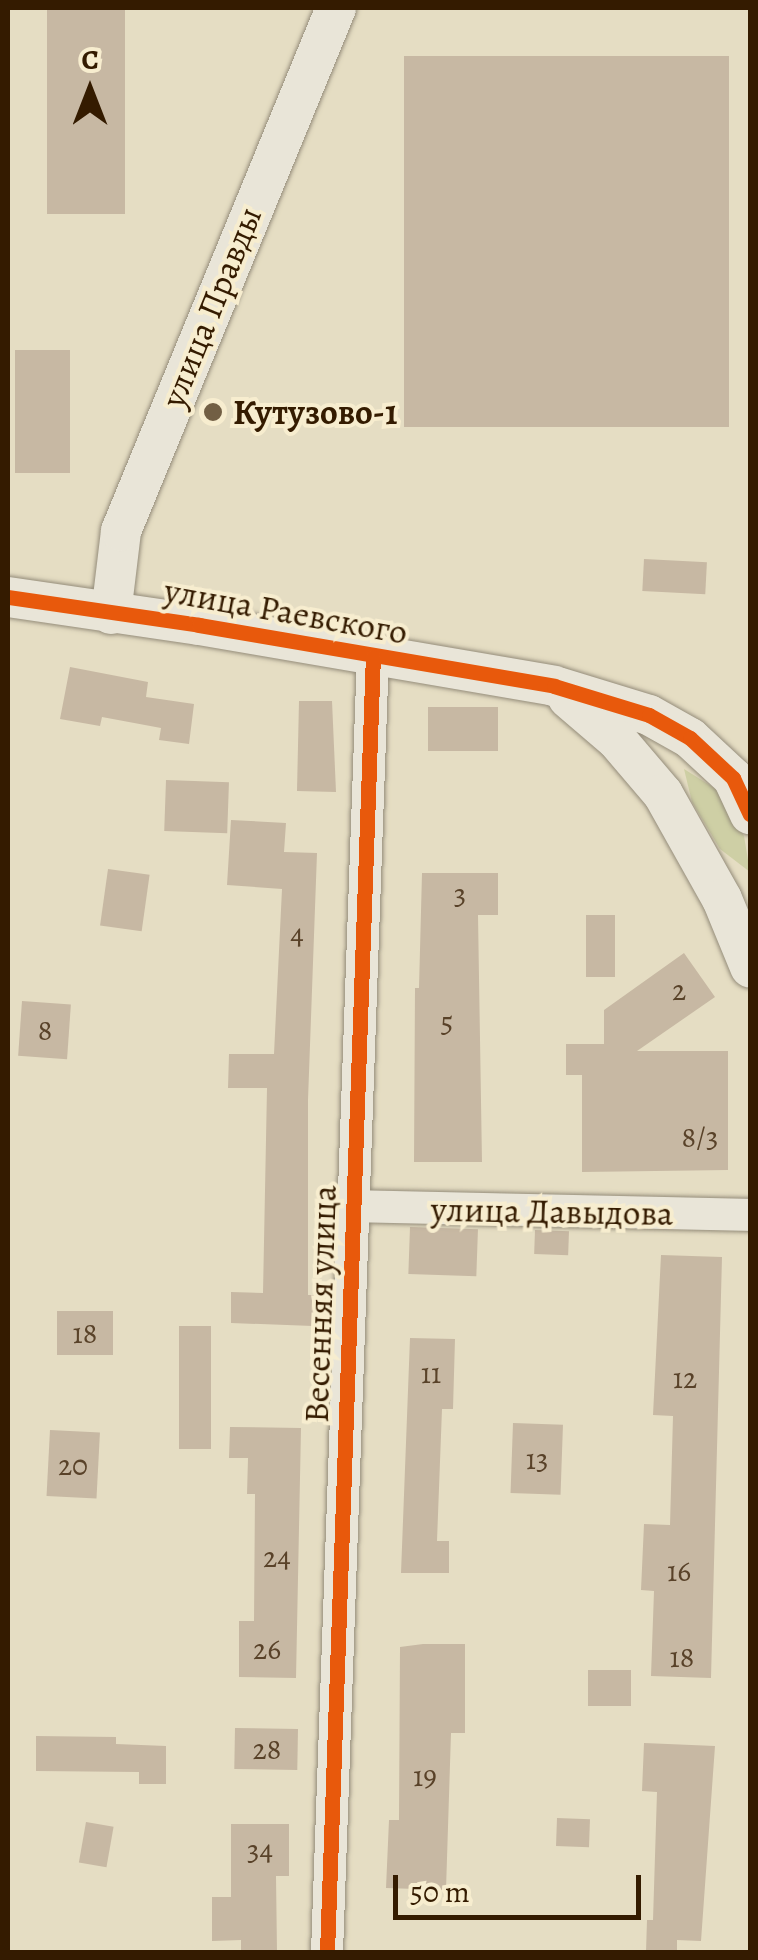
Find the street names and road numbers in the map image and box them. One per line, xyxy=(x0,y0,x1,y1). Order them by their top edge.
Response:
street label: улица Правды xyxy=(152,200,270,414)
street label: улица Раевского xyxy=(161,569,411,653)
street label: Весенняя улица xyxy=(295,1184,345,1424)
street label: улица Давыдова xyxy=(430,1188,674,1234)

